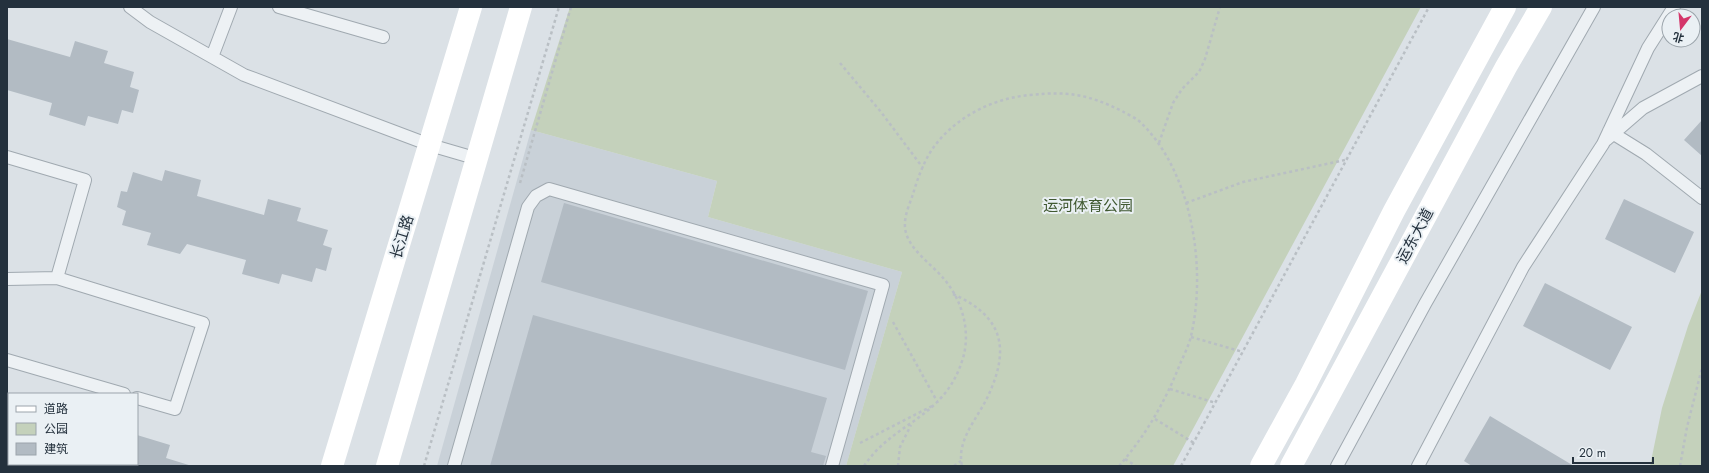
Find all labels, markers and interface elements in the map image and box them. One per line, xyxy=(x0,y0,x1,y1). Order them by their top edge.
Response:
north arrow xyxy=(1661,8,1701,48)
text: 北 xyxy=(1671,28,1686,47)
park label: 运河体育公园 xyxy=(1043,195,1133,217)
street label: 运东大道 xyxy=(1391,204,1439,268)
street label: 长江路 xyxy=(385,212,419,262)
legend xyxy=(8,393,138,465)
text: 道路 xyxy=(44,400,68,418)
text: 公园 xyxy=(44,420,68,438)
scale bar xyxy=(1573,439,1653,465)
text: 建筑 xyxy=(44,440,68,458)
text: 20 m xyxy=(1579,444,1606,462)

